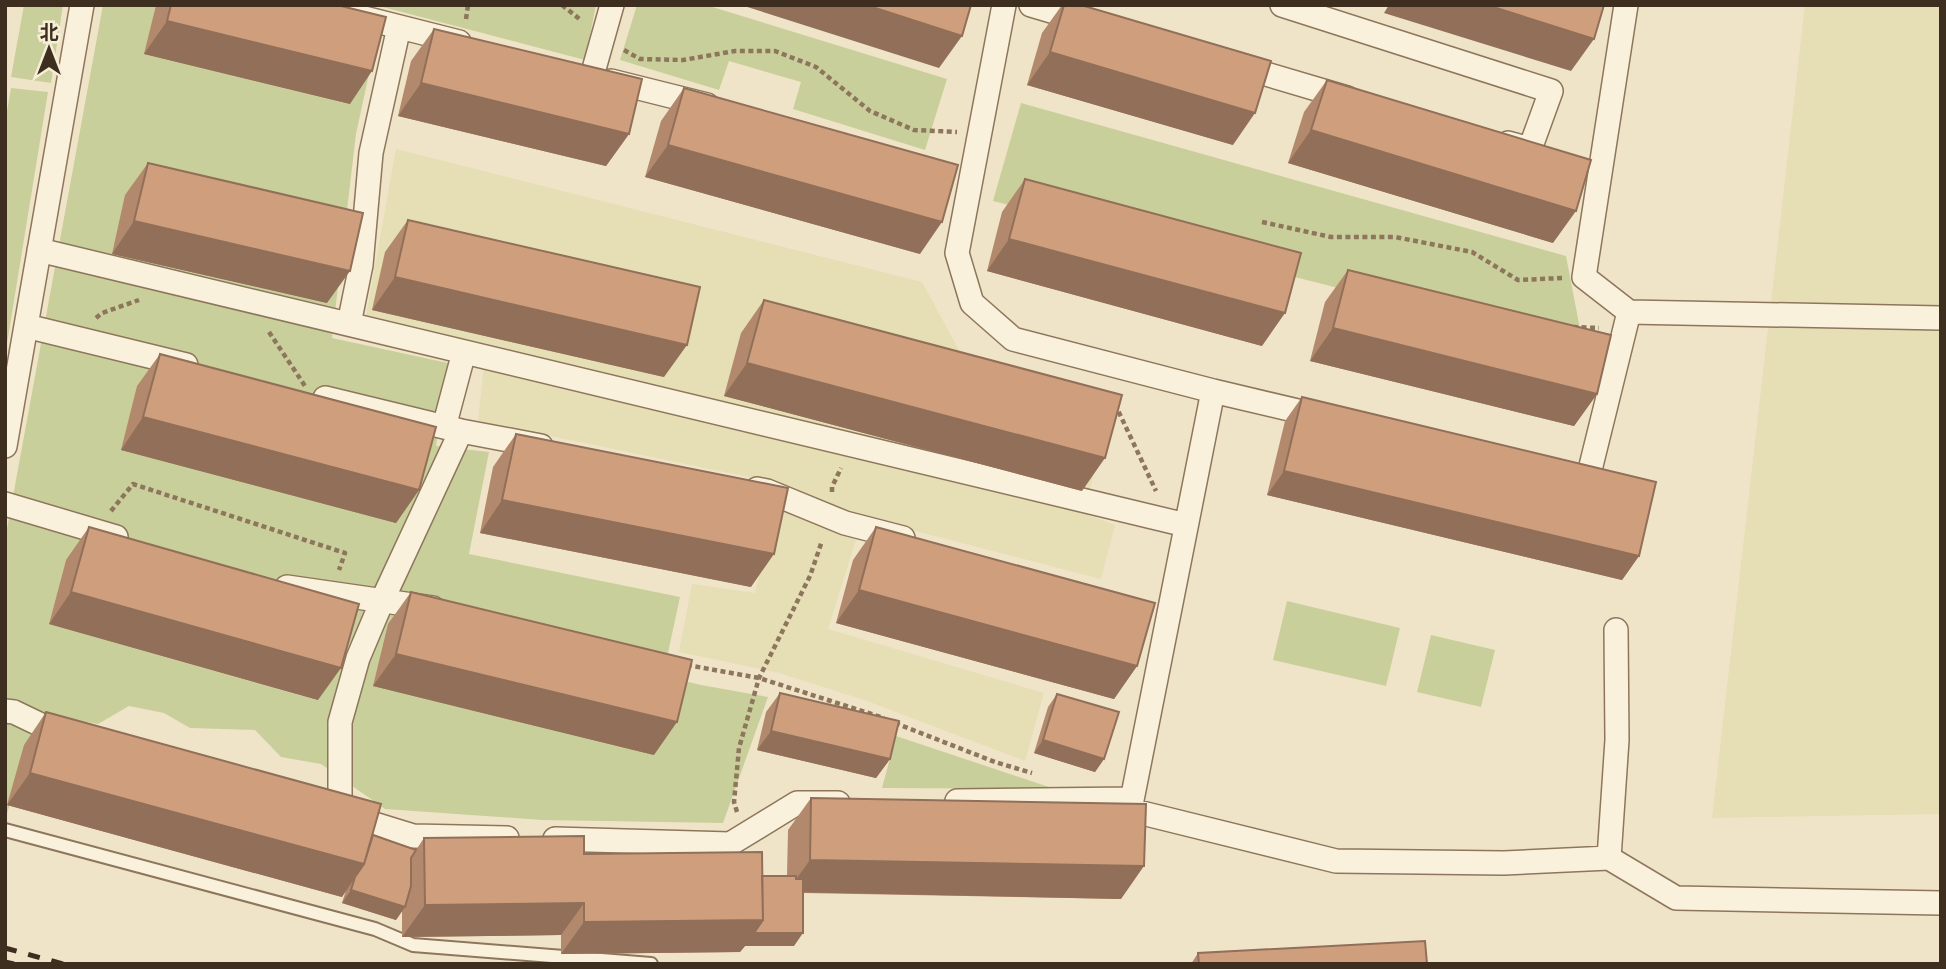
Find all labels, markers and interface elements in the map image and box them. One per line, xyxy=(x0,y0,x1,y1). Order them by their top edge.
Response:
north arrow xyxy=(14,14,84,84)
text: 北 xyxy=(39,21,59,44)

